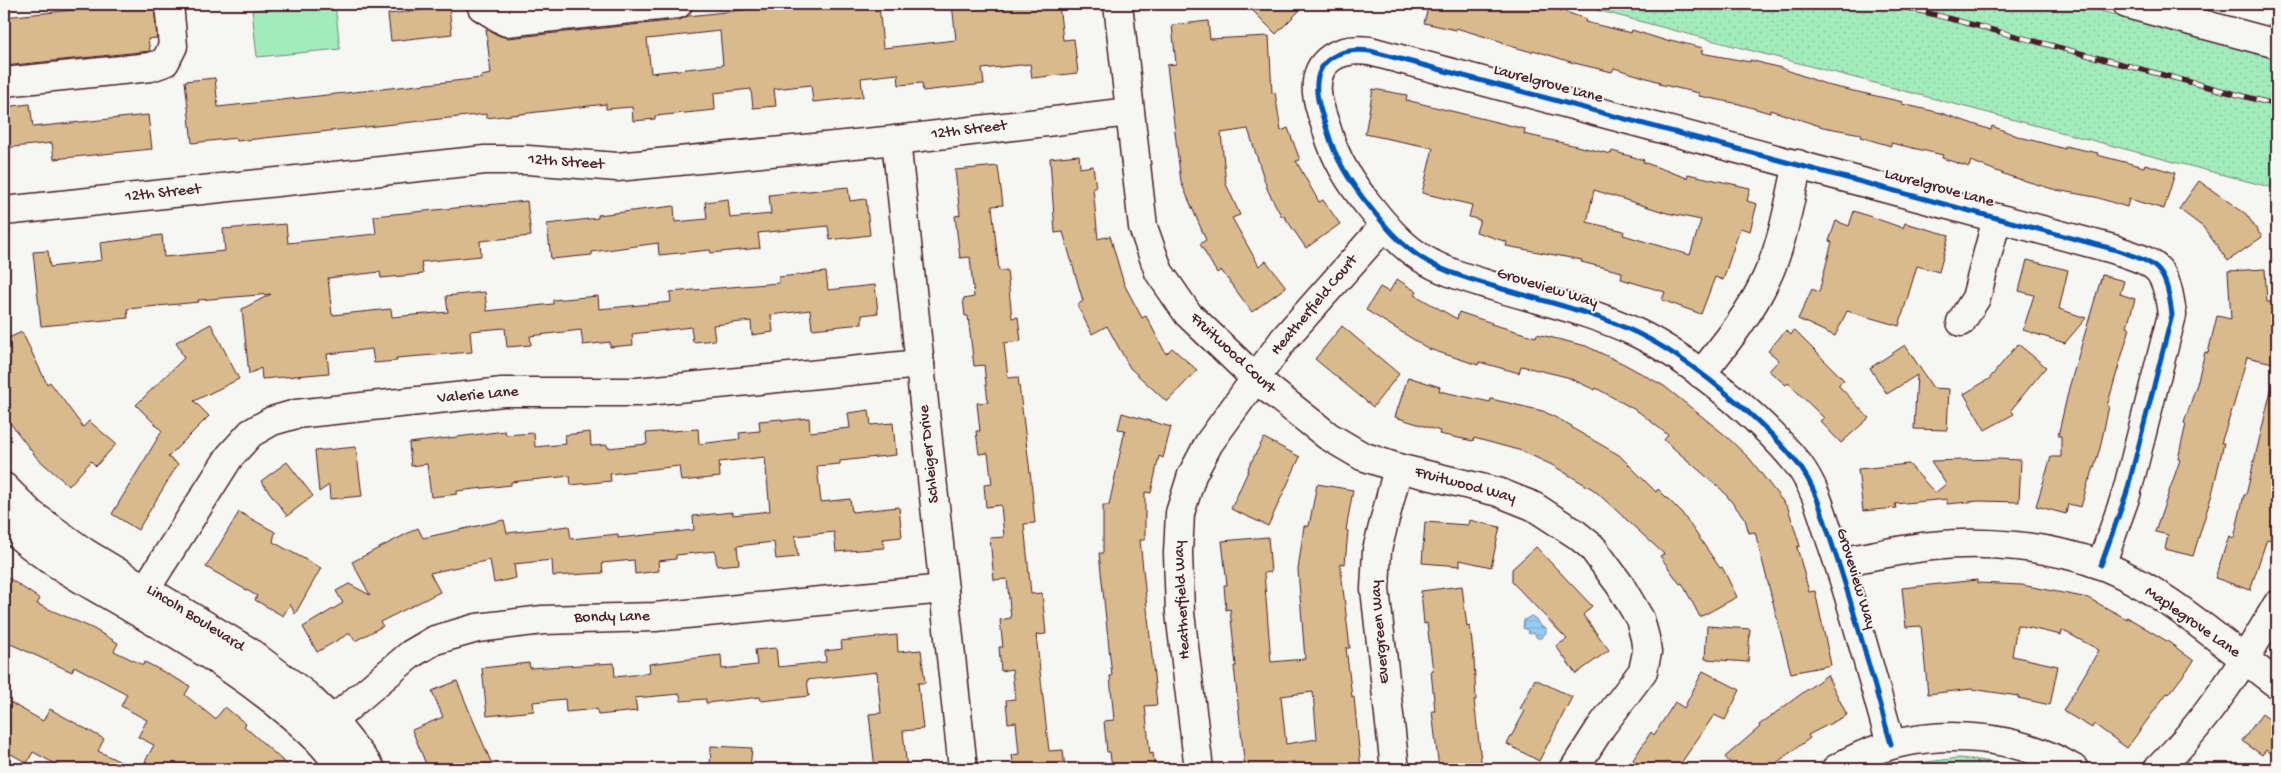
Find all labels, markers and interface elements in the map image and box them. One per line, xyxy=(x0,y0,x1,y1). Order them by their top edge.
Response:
street label: Laurelgrove Lane xyxy=(1491,61,1605,109)
street label: 12th Street xyxy=(929,117,1009,145)
street label: 12th Street xyxy=(526,151,606,175)
street label: Laurelgrove Lane xyxy=(1882,165,1996,213)
street label: 12th Street xyxy=(123,180,203,208)
street label: Heatherfield Court xyxy=(1267,251,1363,360)
street label: Groveview Way xyxy=(1494,265,1600,313)
street label: Fruitwood Court xyxy=(1184,309,1280,400)
street label: Valerie Lane xyxy=(436,383,520,409)
street label: Schleiger Drive xyxy=(915,403,945,504)
street label: Fruitwood Way xyxy=(1411,463,1518,509)
street label: Groveview Way xyxy=(1831,526,1879,632)
street label: Heatherfield Way xyxy=(1170,540,1196,660)
street label: Evergreen Way xyxy=(1367,579,1395,685)
street label: Lincoln Boulevard xyxy=(142,581,249,658)
street label: Maplegrove Lane xyxy=(2141,583,2244,663)
street label: Bondy Lane xyxy=(573,608,651,628)

